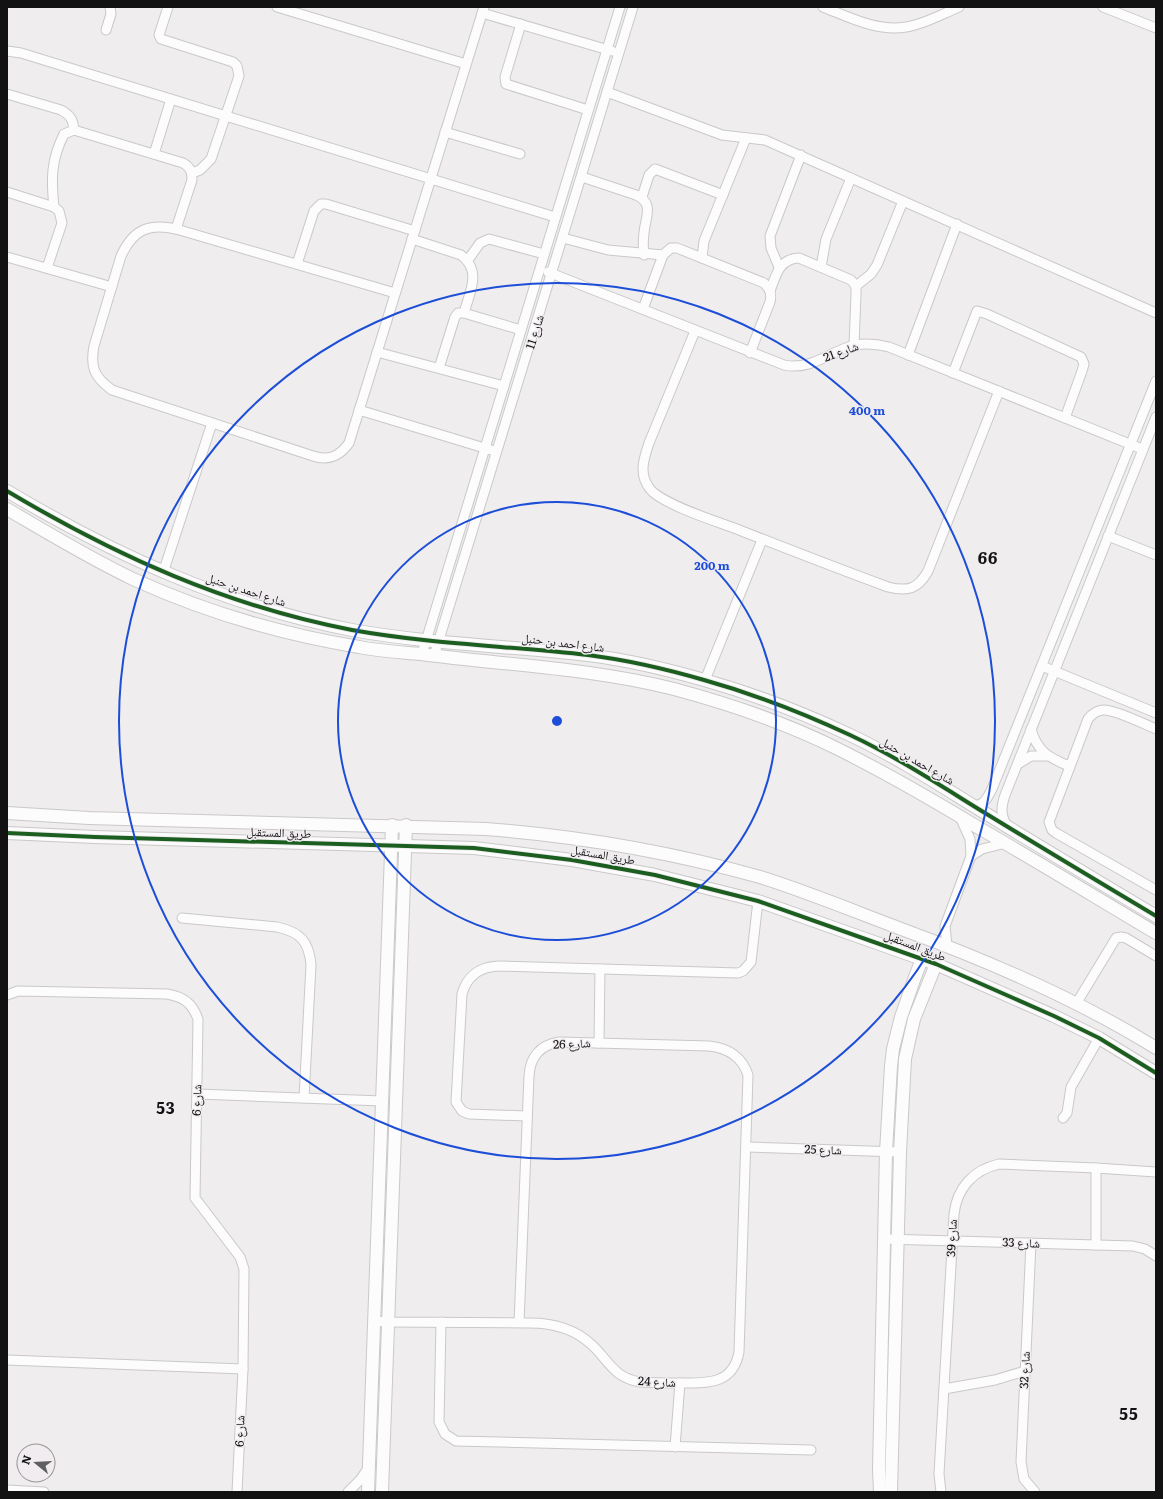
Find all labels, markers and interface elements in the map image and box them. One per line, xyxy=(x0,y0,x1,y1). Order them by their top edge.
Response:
street label: شارع 11 xyxy=(520,312,548,351)
street label: شارع 21 xyxy=(821,336,861,366)
text: 400 m xyxy=(849,401,885,419)
district label: 66 xyxy=(978,545,998,569)
text: 200 m xyxy=(694,556,730,574)
street label: شارع احمد بن حنبل xyxy=(204,568,289,610)
street label: شارع احمد بن حنبل xyxy=(521,628,606,656)
centre of rings xyxy=(550,714,564,728)
street label: شارع احمد بن حنبل xyxy=(877,732,958,789)
street label: طريق المستقبل xyxy=(246,822,312,842)
street label: طريق المستقبل xyxy=(570,840,637,869)
street label: طريق المستقبل xyxy=(882,925,949,965)
street label: شارع 26 xyxy=(553,1033,591,1053)
street label: شارع 6 xyxy=(186,1084,206,1116)
district label: 53 xyxy=(156,1095,176,1119)
street label: شارع 25 xyxy=(804,1139,842,1159)
street label: شارع 39 xyxy=(941,1218,961,1257)
street label: شارع 33 xyxy=(1002,1232,1040,1252)
street label: شارع 32 xyxy=(1014,1351,1034,1389)
street label: شارع 24 xyxy=(638,1371,677,1391)
district label: 55 xyxy=(1119,1401,1139,1425)
street label: شارع 6 xyxy=(229,1415,249,1447)
north arrow xyxy=(16,1443,56,1483)
text: N xyxy=(17,1453,35,1466)

